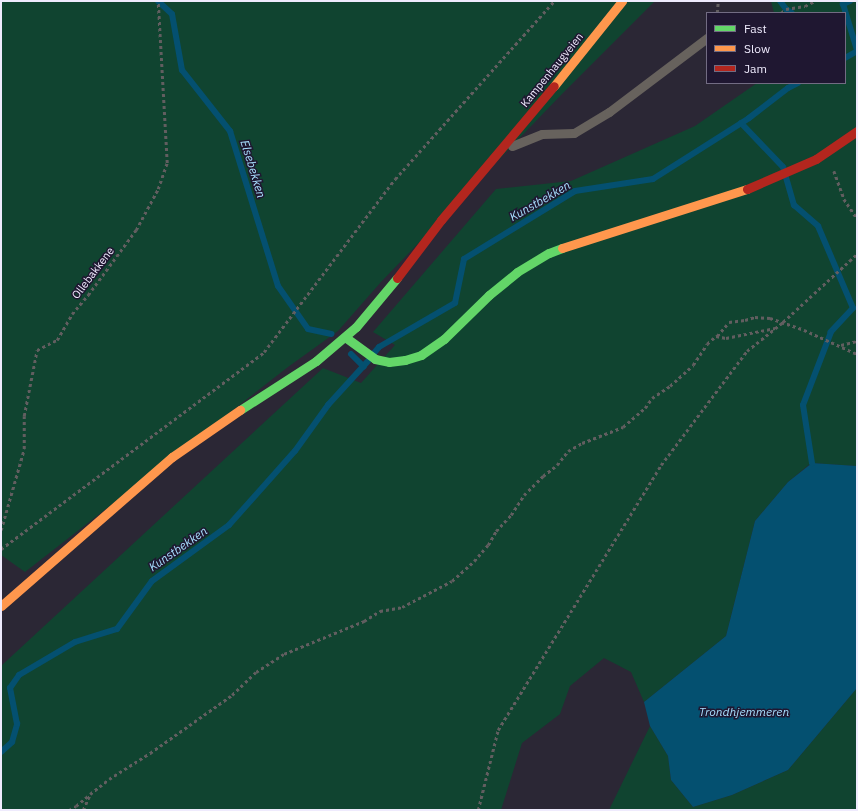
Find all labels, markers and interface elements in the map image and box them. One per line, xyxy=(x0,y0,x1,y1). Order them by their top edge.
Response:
legend xyxy=(706,12,846,84)
text: Fast xyxy=(744,21,767,36)
street label: Kampenhaugveien xyxy=(518,30,586,110)
text: Slow xyxy=(744,41,770,56)
text: Jam xyxy=(744,61,767,76)
water label: Elsebekken xyxy=(237,138,269,200)
water label: Kunstbekken xyxy=(507,178,573,224)
street label: Ollebakkene xyxy=(69,244,117,302)
water label: Kunstbekken xyxy=(146,524,210,574)
water label: Trondhjemmeren xyxy=(699,705,789,719)

